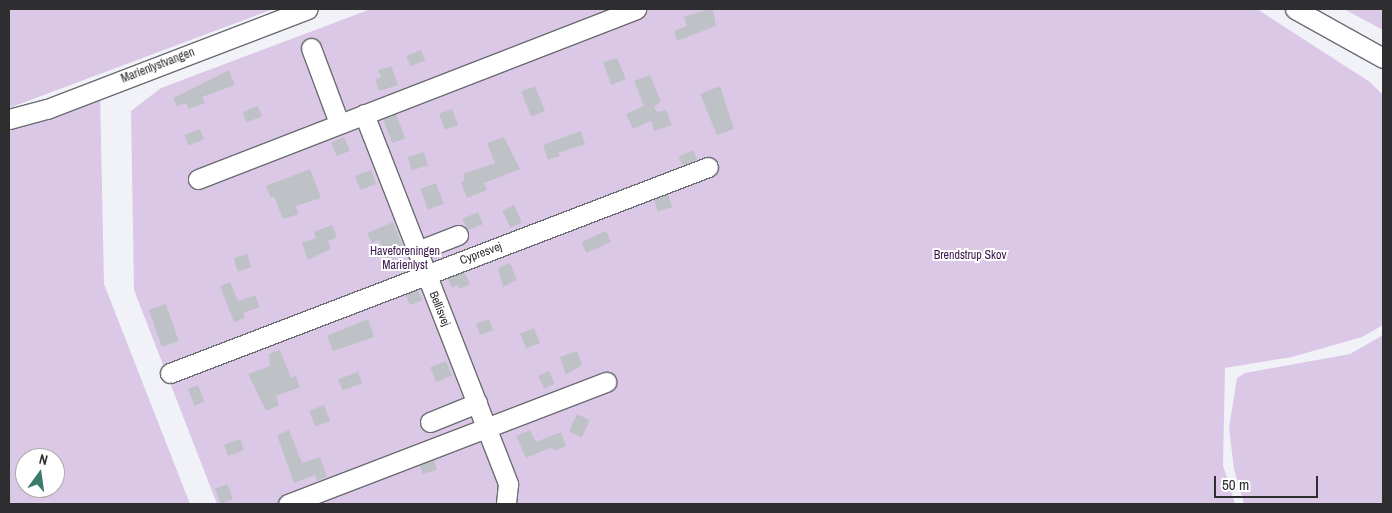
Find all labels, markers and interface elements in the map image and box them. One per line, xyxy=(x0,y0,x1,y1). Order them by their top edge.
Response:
street label: Marienlystvangen xyxy=(119,45,197,87)
street label: Cypresvej xyxy=(458,240,504,268)
park label: Haveforeningen Marienlyst xyxy=(370,245,440,273)
park label: Brendstrup Skov xyxy=(934,249,1006,263)
street label: Bellisvej xyxy=(425,289,453,329)
north arrow xyxy=(15,448,65,498)
text: N xyxy=(37,450,50,469)
scale bar xyxy=(1217,466,1321,498)
text: 50 m xyxy=(1222,474,1249,495)

